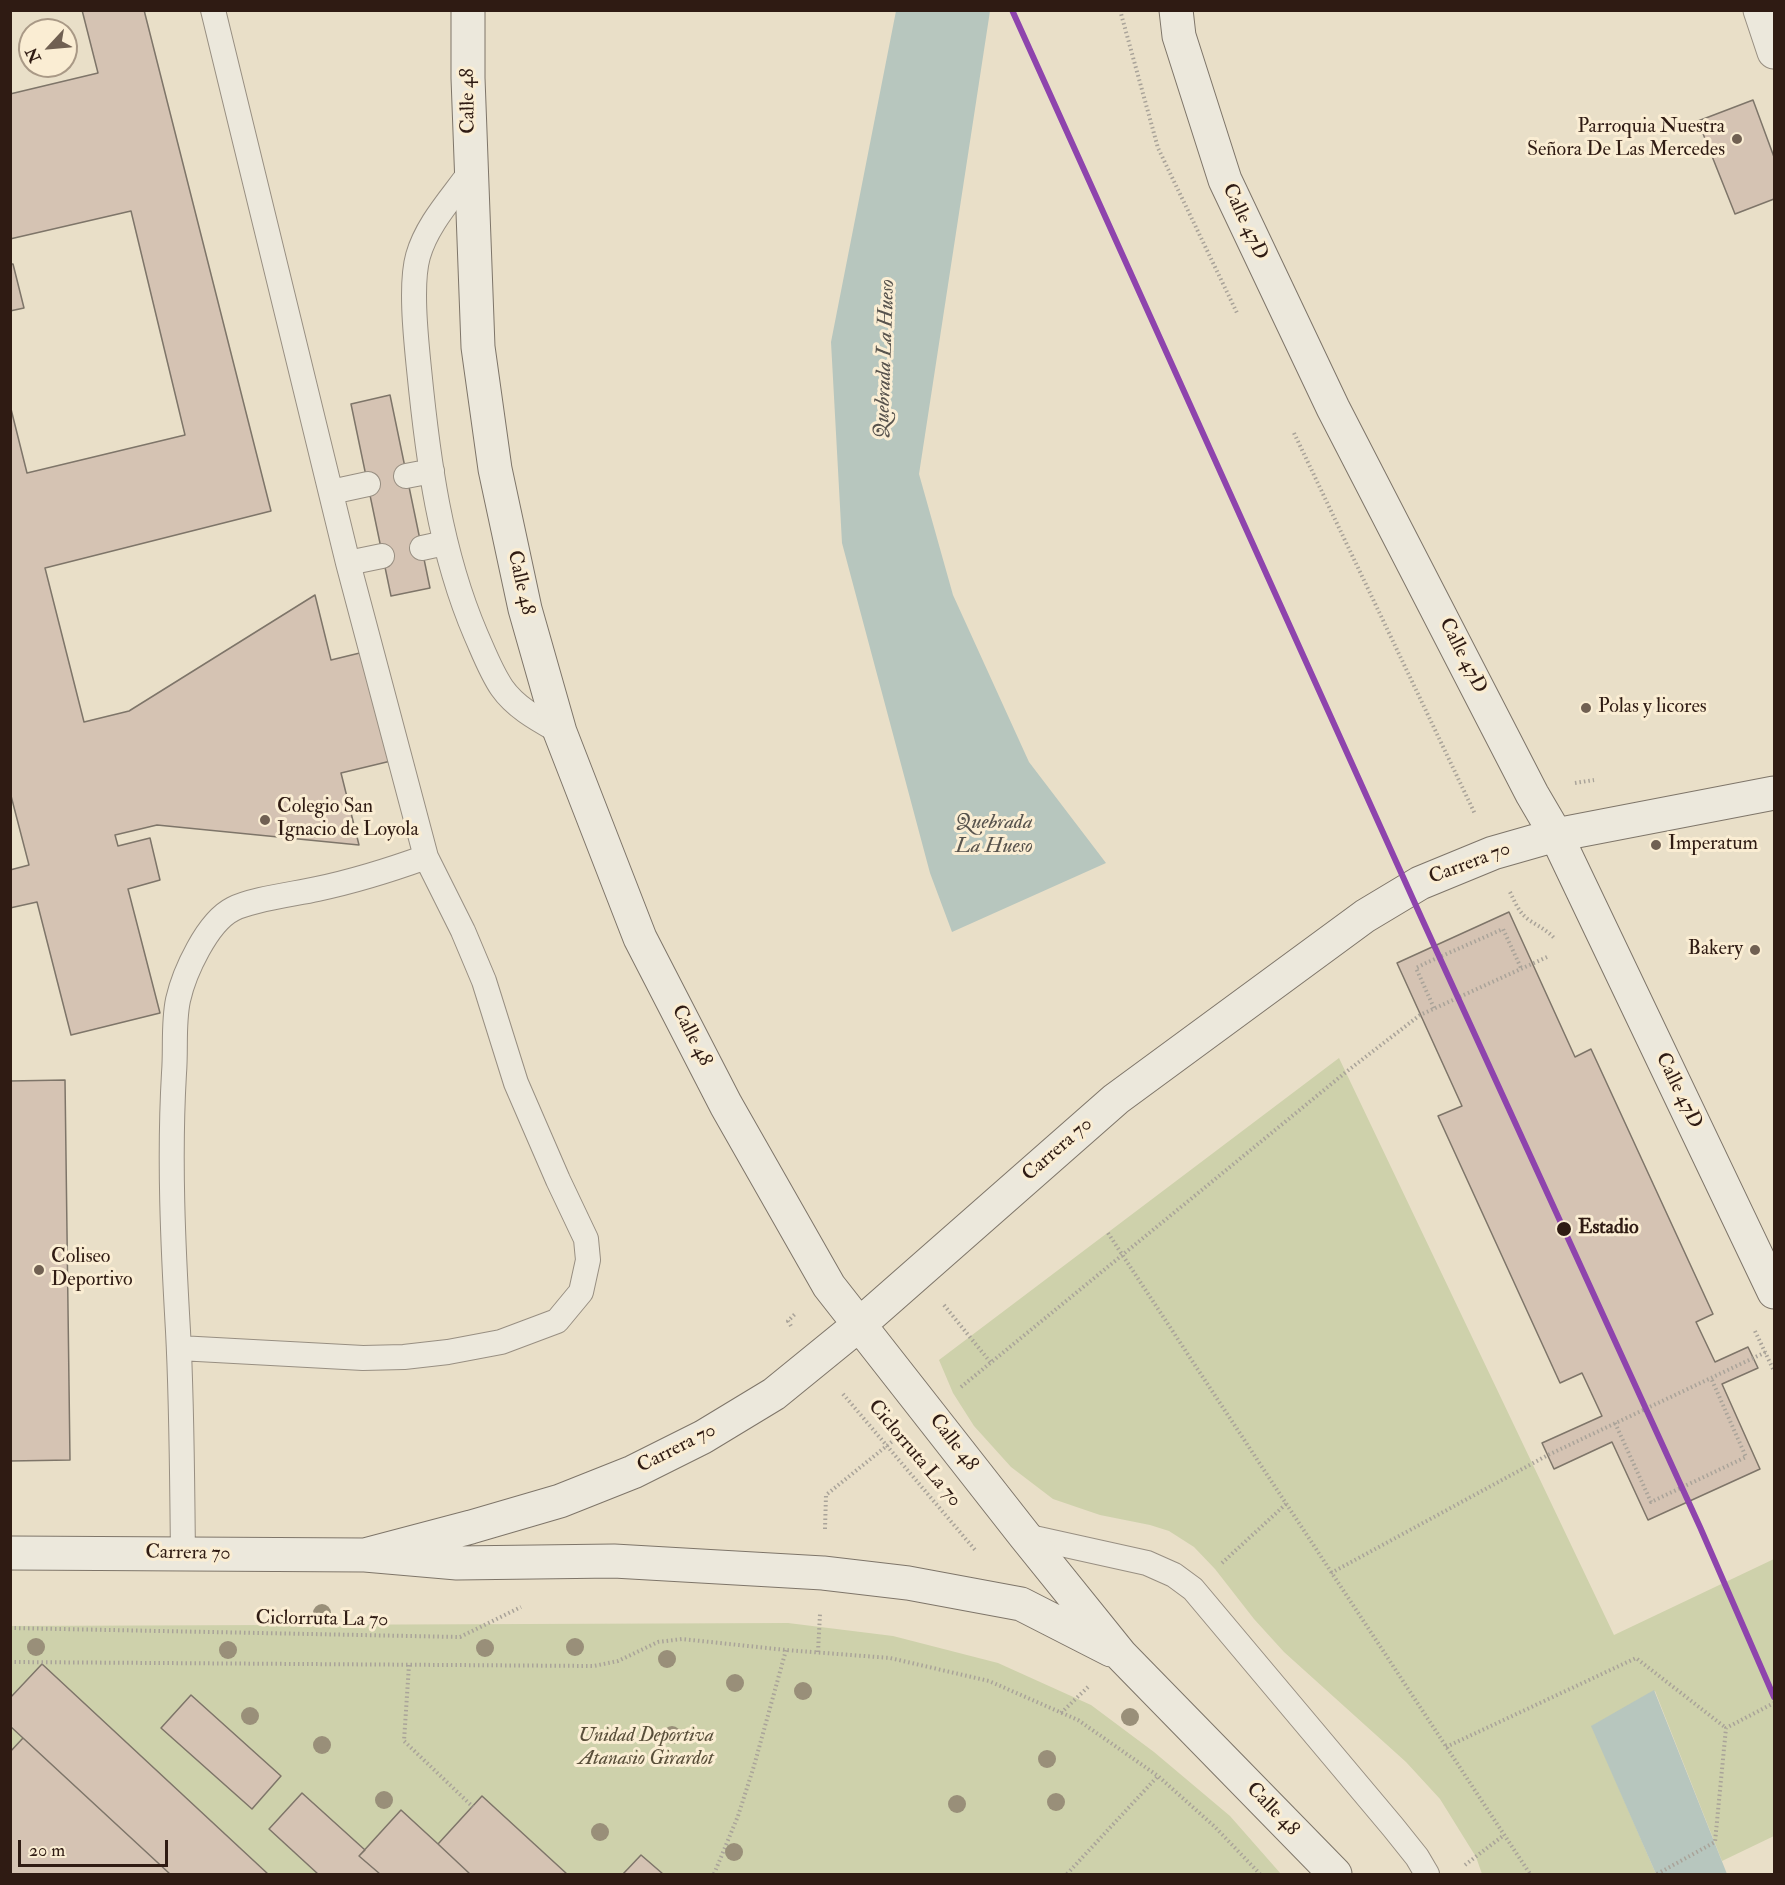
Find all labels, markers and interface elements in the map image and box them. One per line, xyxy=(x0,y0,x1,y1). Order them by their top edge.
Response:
north arrow xyxy=(18,18,78,78)
text: N xyxy=(21,44,46,66)
street label: Calle 48 xyxy=(456,68,482,134)
place label: Parroquia Nuestra Señora De Las Mercedes xyxy=(1527,116,1725,163)
marker: Parroquia Nuestra Señora De Las Mercedes xyxy=(1730,132,1744,146)
street label: Calle 47D xyxy=(1216,180,1272,264)
water label: Quebrada La Hueso xyxy=(871,279,901,439)
street label: Calle 48 xyxy=(501,548,539,618)
street label: Calle 47D xyxy=(1433,614,1491,698)
place label: Polas y licores xyxy=(1598,696,1707,720)
marker: Polas y licores xyxy=(1579,701,1593,715)
place label: Colegio San Ignacio de Loyola xyxy=(277,796,419,843)
water label: Quebrada La Hueso xyxy=(955,810,1033,860)
marker: Colegio San Ignacio de Loyola xyxy=(258,813,272,827)
place label: Imperatum xyxy=(1668,833,1758,857)
street label: Carrera 70 xyxy=(1426,838,1514,890)
marker: Imperatum xyxy=(1649,838,1663,852)
place label: Bakery xyxy=(1688,938,1743,962)
marker: Bakery xyxy=(1748,943,1762,957)
street label: Calle 48 xyxy=(665,1001,717,1071)
street label: Calle 47D xyxy=(1649,1049,1707,1133)
street label: Carrera 70 xyxy=(1018,1113,1098,1187)
place label: Estadio xyxy=(1578,1217,1639,1241)
marker: Estadio xyxy=(1555,1220,1573,1238)
place label: Coliseo Deportivo xyxy=(51,1246,133,1293)
marker: Coliseo Deportivo xyxy=(32,1263,46,1277)
street label: Ciclorruta La 70 xyxy=(862,1395,966,1513)
street label: Calle 48 xyxy=(923,1410,983,1476)
street label: Carrera 70 xyxy=(634,1419,720,1479)
street label: Carrera 70 xyxy=(145,1541,231,1567)
street label: Ciclorruta La 70 xyxy=(255,1607,389,1633)
park label: Unidad Deportiva Atanasio Girardot xyxy=(578,1725,714,1772)
street label: Calle 48 xyxy=(1241,1778,1303,1842)
scale bar xyxy=(21,1828,171,1866)
text: 20 m xyxy=(29,1839,65,1862)

